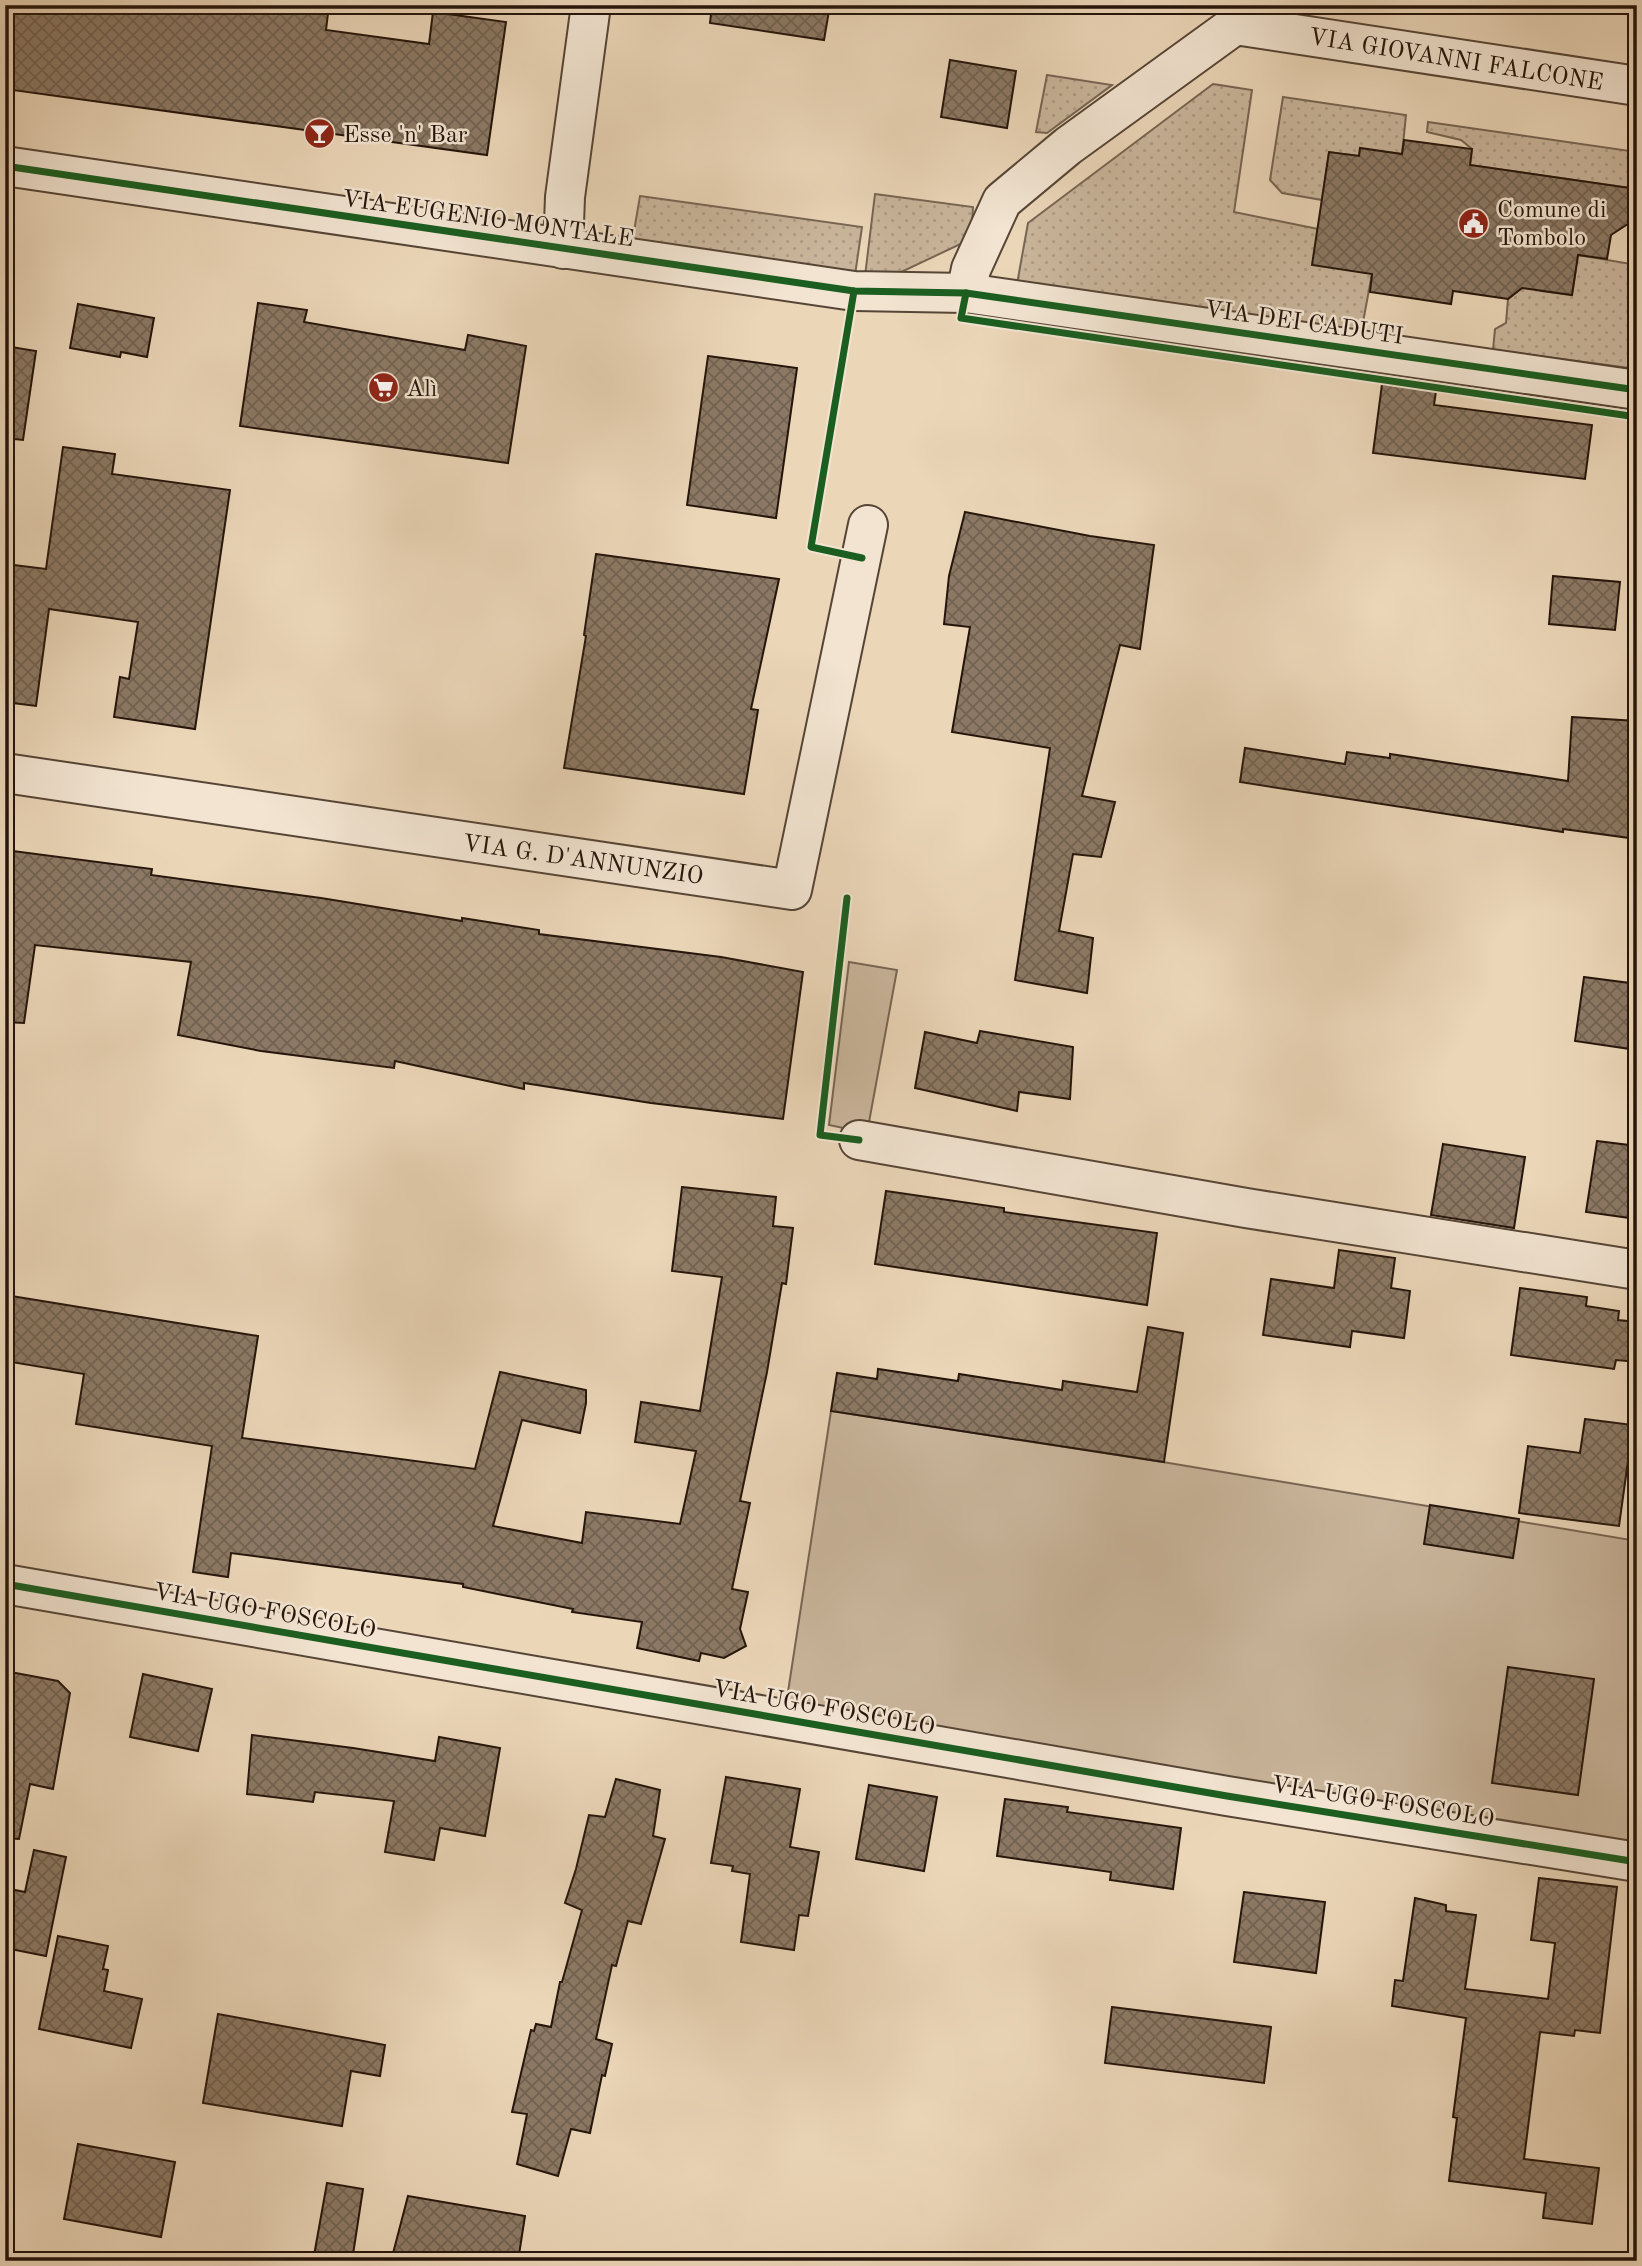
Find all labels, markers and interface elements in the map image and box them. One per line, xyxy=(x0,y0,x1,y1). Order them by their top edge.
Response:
street label: VIA GIOVANNI FALCONE xyxy=(1307,26,1605,96)
bar icon: Esse 'n' Bar xyxy=(303,117,337,151)
place label: Esse 'n' Bar xyxy=(343,124,468,148)
street label: VIA EUGENIO MONTALE xyxy=(340,188,635,252)
place label: Comune di Tombolo xyxy=(1497,199,1607,251)
public building icon: Comune di Tombolo xyxy=(1457,206,1491,240)
street label: VIA DEI CADUTI xyxy=(1203,298,1405,350)
supermarket icon: Alì xyxy=(366,371,400,405)
place label: Alì xyxy=(406,378,437,402)
street label: VIA G. D'ANNUNZIO xyxy=(461,832,705,890)
street label: VIA UGO FOSCOLO xyxy=(152,1581,378,1643)
street label: VIA UGO FOSCOLO xyxy=(711,1678,937,1740)
street label: VIA UGO FOSCOLO xyxy=(1269,1773,1496,1832)

